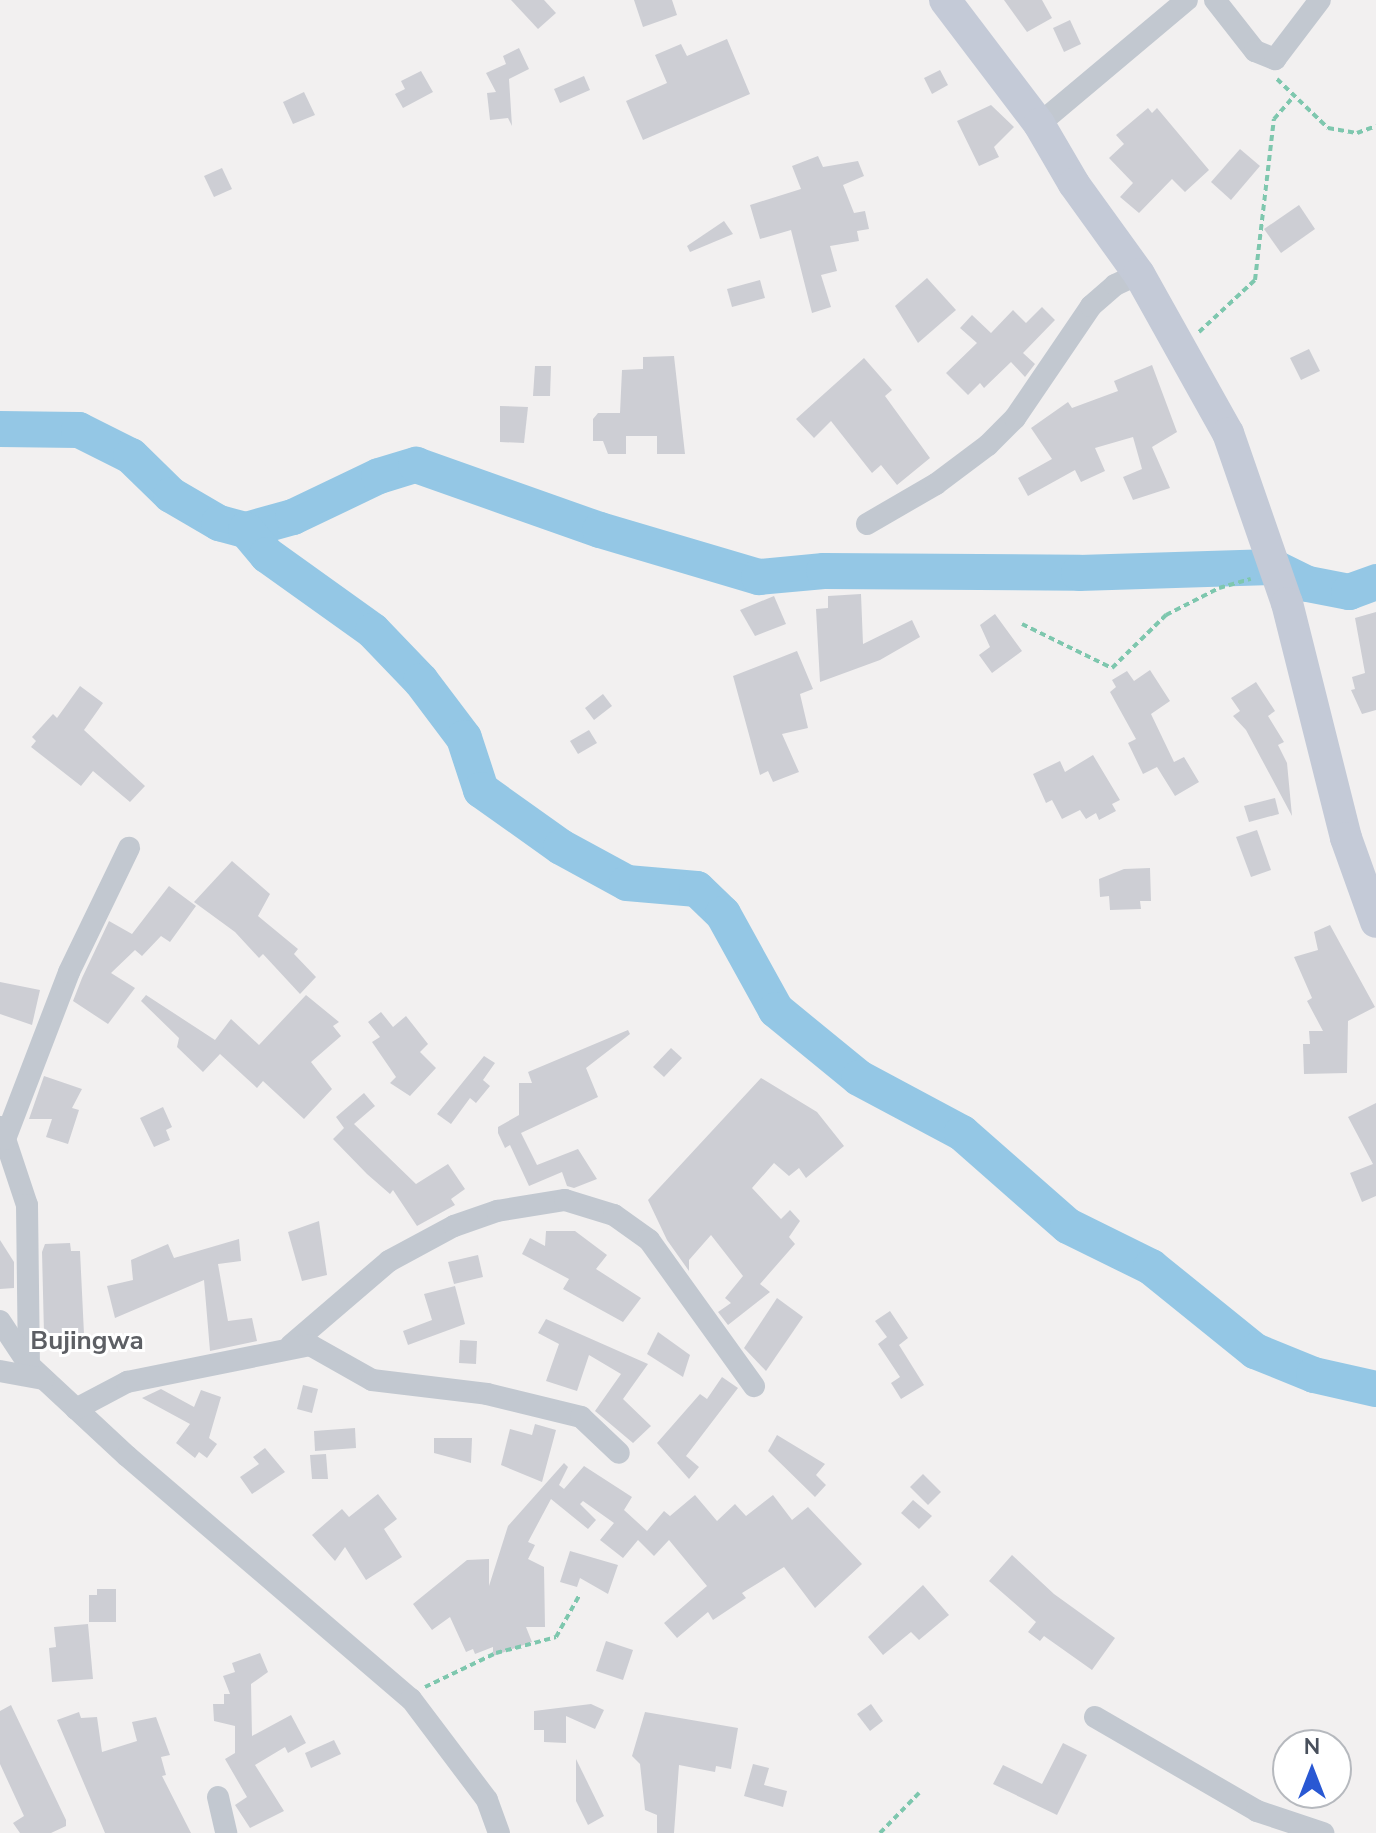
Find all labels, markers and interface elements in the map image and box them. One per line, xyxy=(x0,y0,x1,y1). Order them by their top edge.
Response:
district label: Bujingwa xyxy=(30,1325,144,1357)
north arrow xyxy=(1272,1729,1352,1809)
text: N xyxy=(1304,1732,1320,1762)

